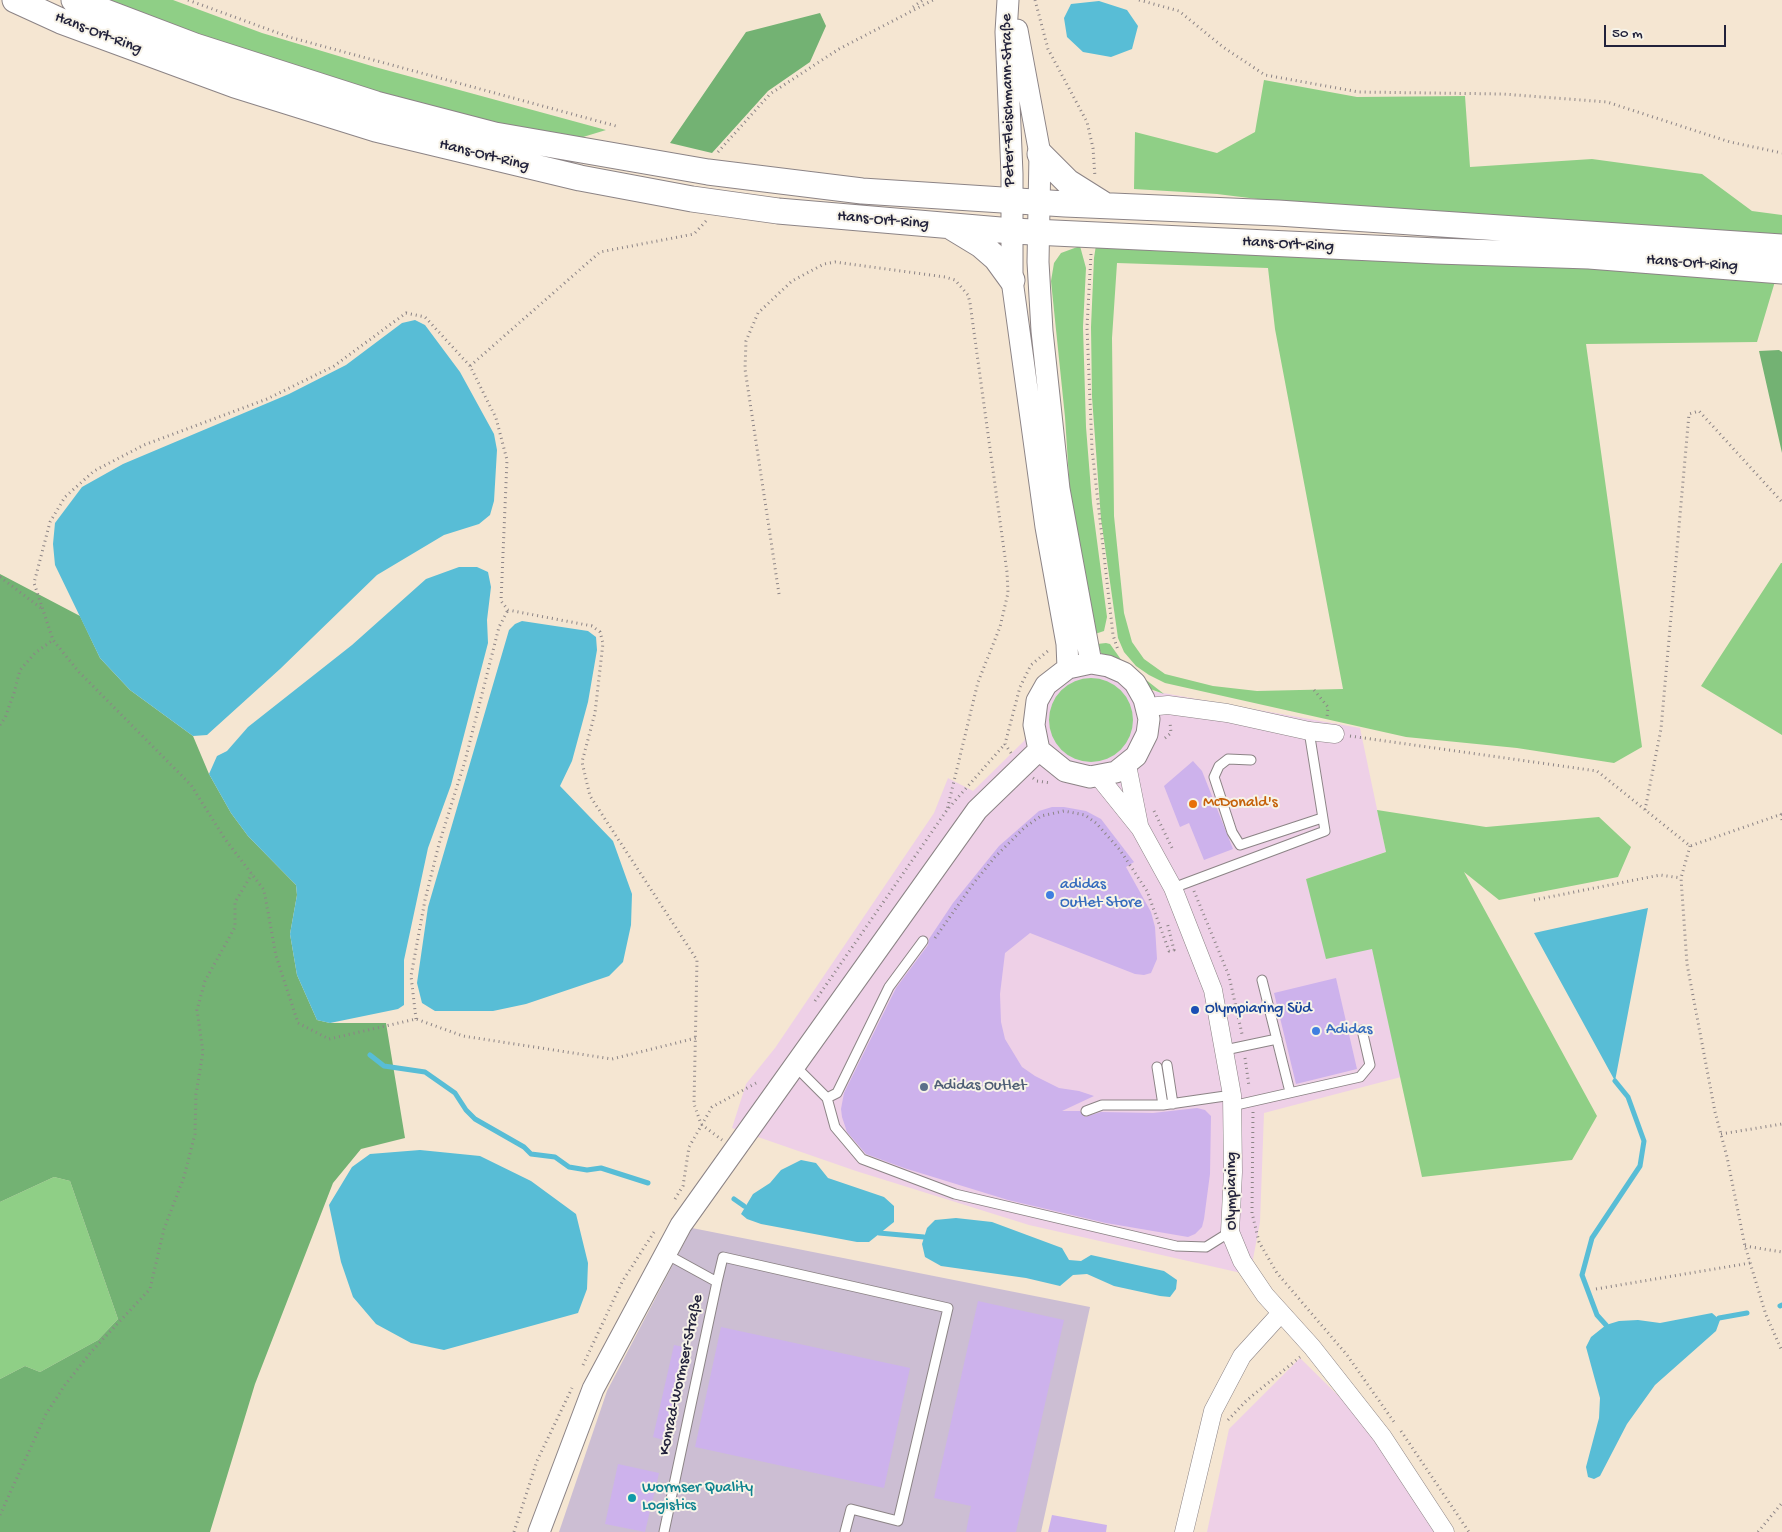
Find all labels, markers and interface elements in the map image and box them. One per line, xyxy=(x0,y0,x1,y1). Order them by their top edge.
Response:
street label: Hans-Ort-Ring xyxy=(52,9,144,59)
street label: Peter-Fleischmann-Straße xyxy=(998,13,1020,187)
scale bar xyxy=(1607,15,1730,47)
text: 50 m xyxy=(1612,25,1643,43)
street label: Hans-Ort-Ring xyxy=(437,136,531,176)
street label: Hans-Ort-Ring xyxy=(836,207,930,235)
street label: Hans-Ort-Ring xyxy=(1242,233,1334,257)
street label: Hans-Ort-Ring xyxy=(1645,251,1739,277)
place label: McDonald's xyxy=(1203,794,1278,814)
marker: McDonald's xyxy=(1187,798,1199,810)
place label: adidas Outlet Store xyxy=(1060,876,1142,914)
marker: adidas Outlet Store xyxy=(1044,889,1056,901)
place label: Olympiaring Süd xyxy=(1205,1000,1312,1020)
marker: Olympiaring Süd xyxy=(1189,1004,1201,1016)
place label: Adidas xyxy=(1326,1021,1372,1041)
marker: Adidas xyxy=(1310,1025,1322,1037)
place label: Adidas Outlet xyxy=(934,1077,1026,1097)
marker: Adidas Outlet xyxy=(918,1081,930,1093)
street label: Olympiaring xyxy=(1223,1152,1243,1230)
street label: Konrad-Wormser-Straße xyxy=(656,1293,708,1457)
place label: Wormser Quality Logistics xyxy=(642,1479,753,1517)
marker: Wormser Quality Logistics xyxy=(626,1492,638,1504)

